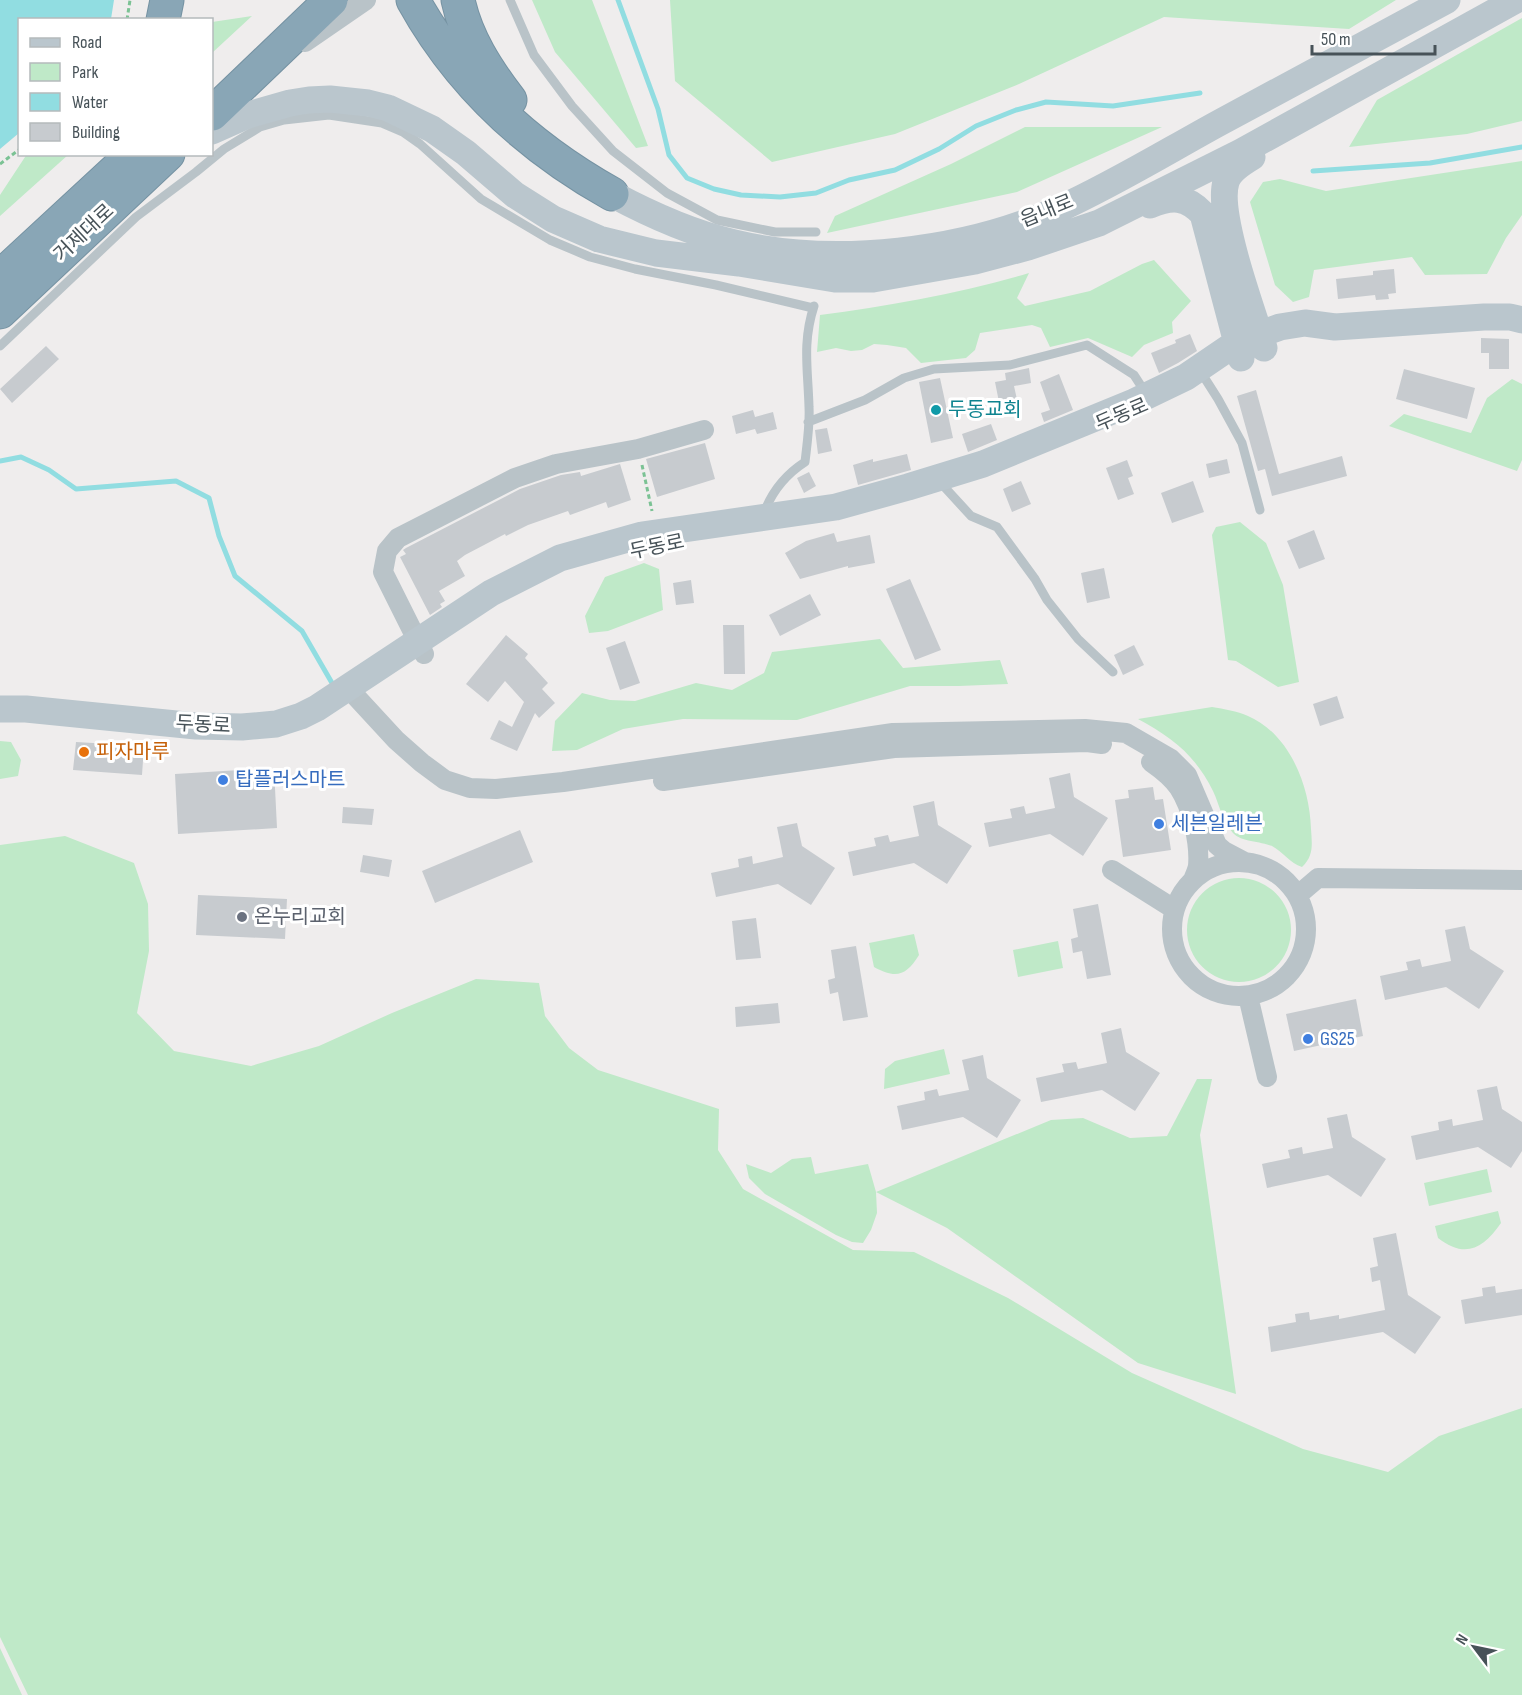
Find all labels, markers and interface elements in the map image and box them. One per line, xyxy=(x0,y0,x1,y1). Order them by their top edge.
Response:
legend xyxy=(18,18,213,156)
scale bar xyxy=(1312,18,1435,56)
text: 50 m xyxy=(1321,29,1351,50)
text: Road xyxy=(72,32,102,53)
text: Park xyxy=(72,62,98,83)
text: Water xyxy=(72,92,108,113)
text: Building xyxy=(72,122,120,143)
street label: 읍내로 xyxy=(1017,190,1077,232)
street label: 거제대로 xyxy=(49,199,119,267)
street label: 두동로 xyxy=(1092,393,1152,437)
place label: 두동교회 xyxy=(948,398,1022,422)
marker: 두동교회 xyxy=(929,403,943,417)
street label: 두동로 xyxy=(628,530,686,564)
street label: 두동로 xyxy=(175,712,231,738)
place label: 피자마루 xyxy=(96,740,170,764)
marker: 피자마루 xyxy=(77,745,91,759)
place label: 탑플러스마트 xyxy=(235,768,345,792)
marker: 탑플러스마트 xyxy=(216,773,230,787)
place label: 세븐일레븐 xyxy=(1171,812,1263,836)
marker: 세븐일레븐 xyxy=(1152,817,1166,831)
place label: 온누리교회 xyxy=(254,905,346,929)
marker: 온누리교회 xyxy=(235,910,249,924)
place label: GS25 xyxy=(1320,1027,1355,1051)
marker: GS25 xyxy=(1301,1032,1315,1046)
north arrow xyxy=(1444,1617,1504,1677)
text: N xyxy=(1452,1631,1473,1649)

